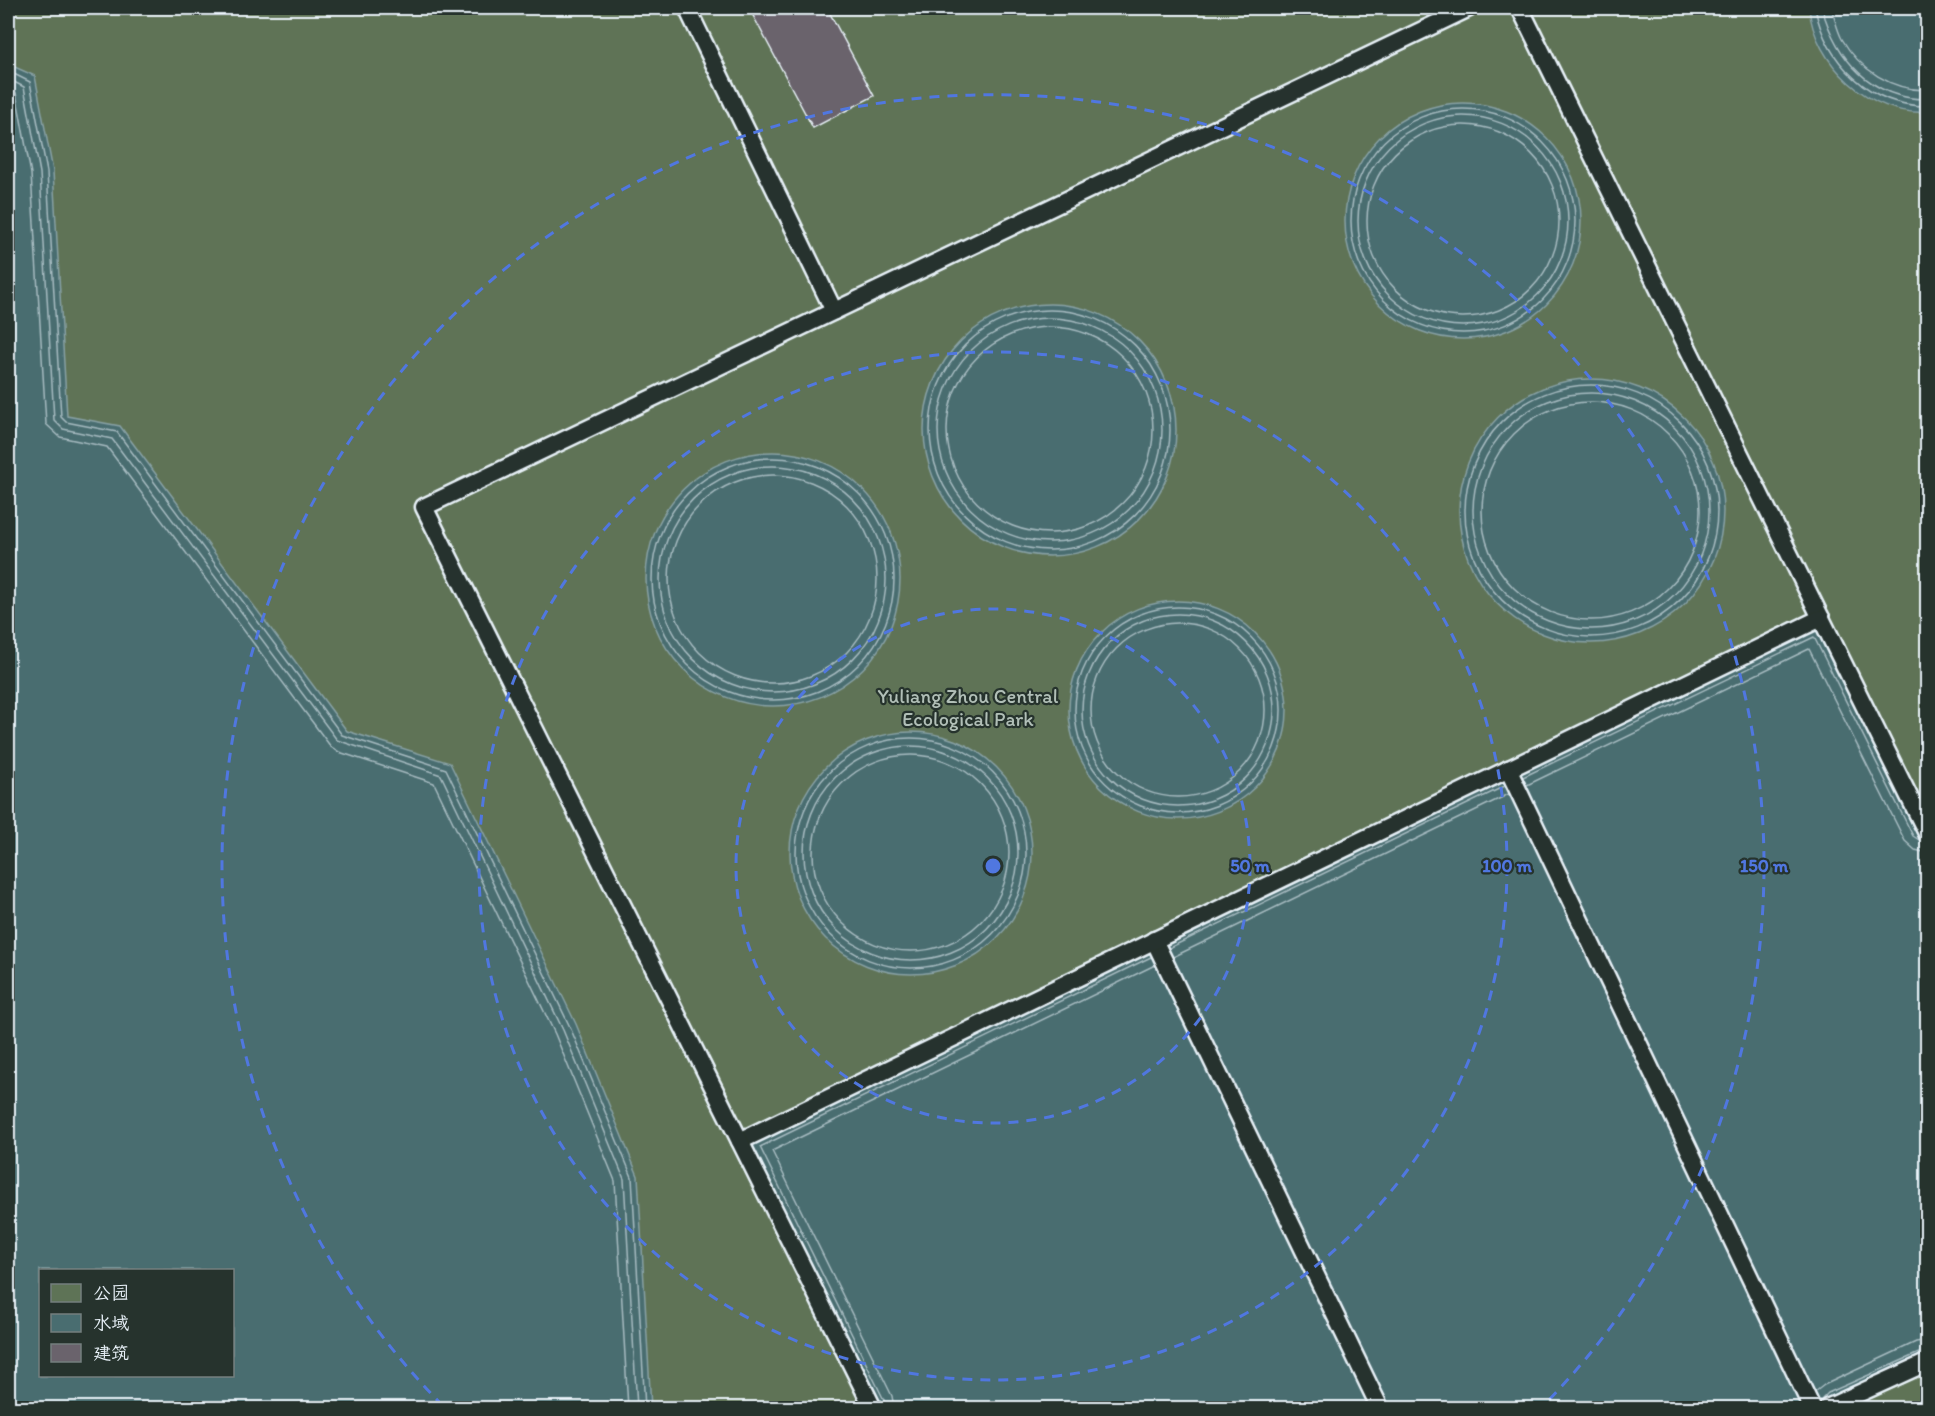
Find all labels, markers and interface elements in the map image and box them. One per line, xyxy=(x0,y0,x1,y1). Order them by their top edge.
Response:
park label: Yuliang Zhou Central Ecological Park xyxy=(878,684,1059,731)
text: 50 m xyxy=(1230,855,1271,877)
text: 100 m xyxy=(1482,855,1533,877)
text: 150 m xyxy=(1740,855,1789,877)
centre of rings xyxy=(983,856,1003,876)
legend xyxy=(39,1269,234,1377)
text: 公园 xyxy=(93,1282,129,1304)
text: 水域 xyxy=(93,1312,129,1334)
text: 建筑 xyxy=(93,1342,129,1364)

